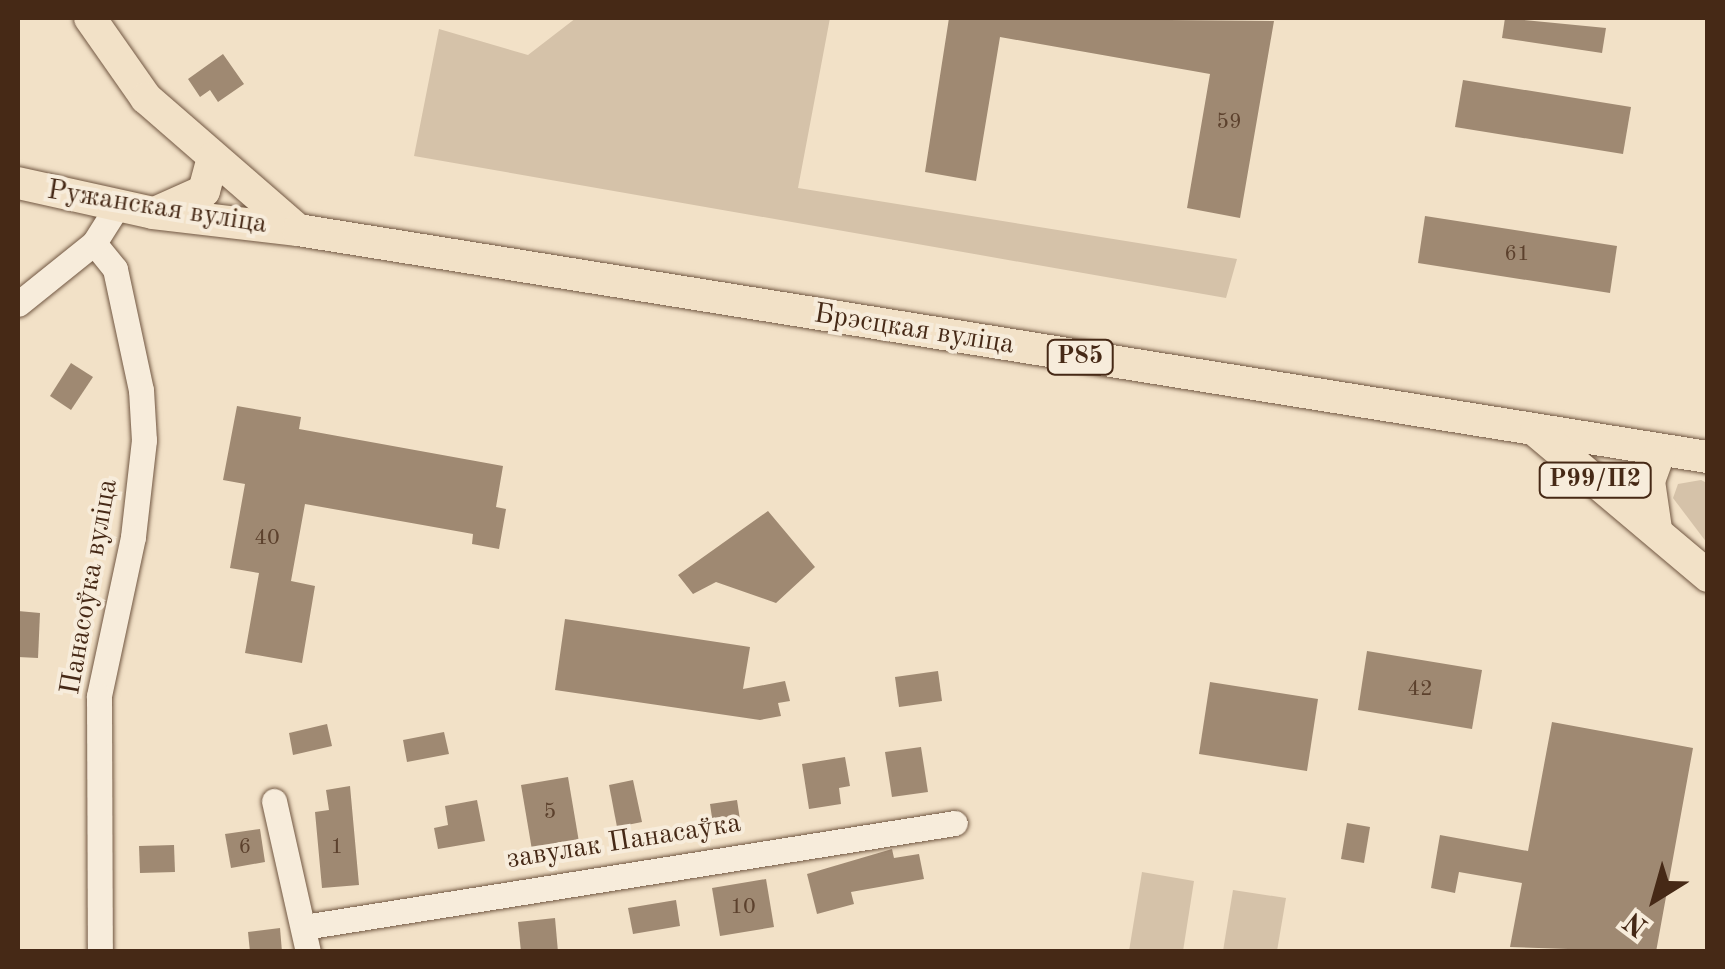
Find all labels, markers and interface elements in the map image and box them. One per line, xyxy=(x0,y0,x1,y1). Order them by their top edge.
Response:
house number: 59 xyxy=(1216,110,1242,136)
street label: Ружанская вуліца xyxy=(45,174,269,242)
house number: 61 xyxy=(1504,242,1530,268)
street label: Брэсцкая вуліца xyxy=(811,298,1017,362)
road number: Р85 xyxy=(1045,337,1115,377)
road number: Р99/П2 xyxy=(1538,460,1652,500)
street label: Панасоўка вуліца xyxy=(54,476,126,698)
house number: 40 xyxy=(254,526,280,552)
house number: 42 xyxy=(1407,677,1433,703)
house number: 5 xyxy=(544,800,556,826)
street label: завулак Панасаўка xyxy=(505,807,743,877)
house number: 6 xyxy=(239,835,251,861)
house number: 1 xyxy=(331,835,343,861)
north arrow xyxy=(1605,849,1705,949)
house number: 10 xyxy=(730,895,756,921)
text: N xyxy=(1620,905,1654,941)

